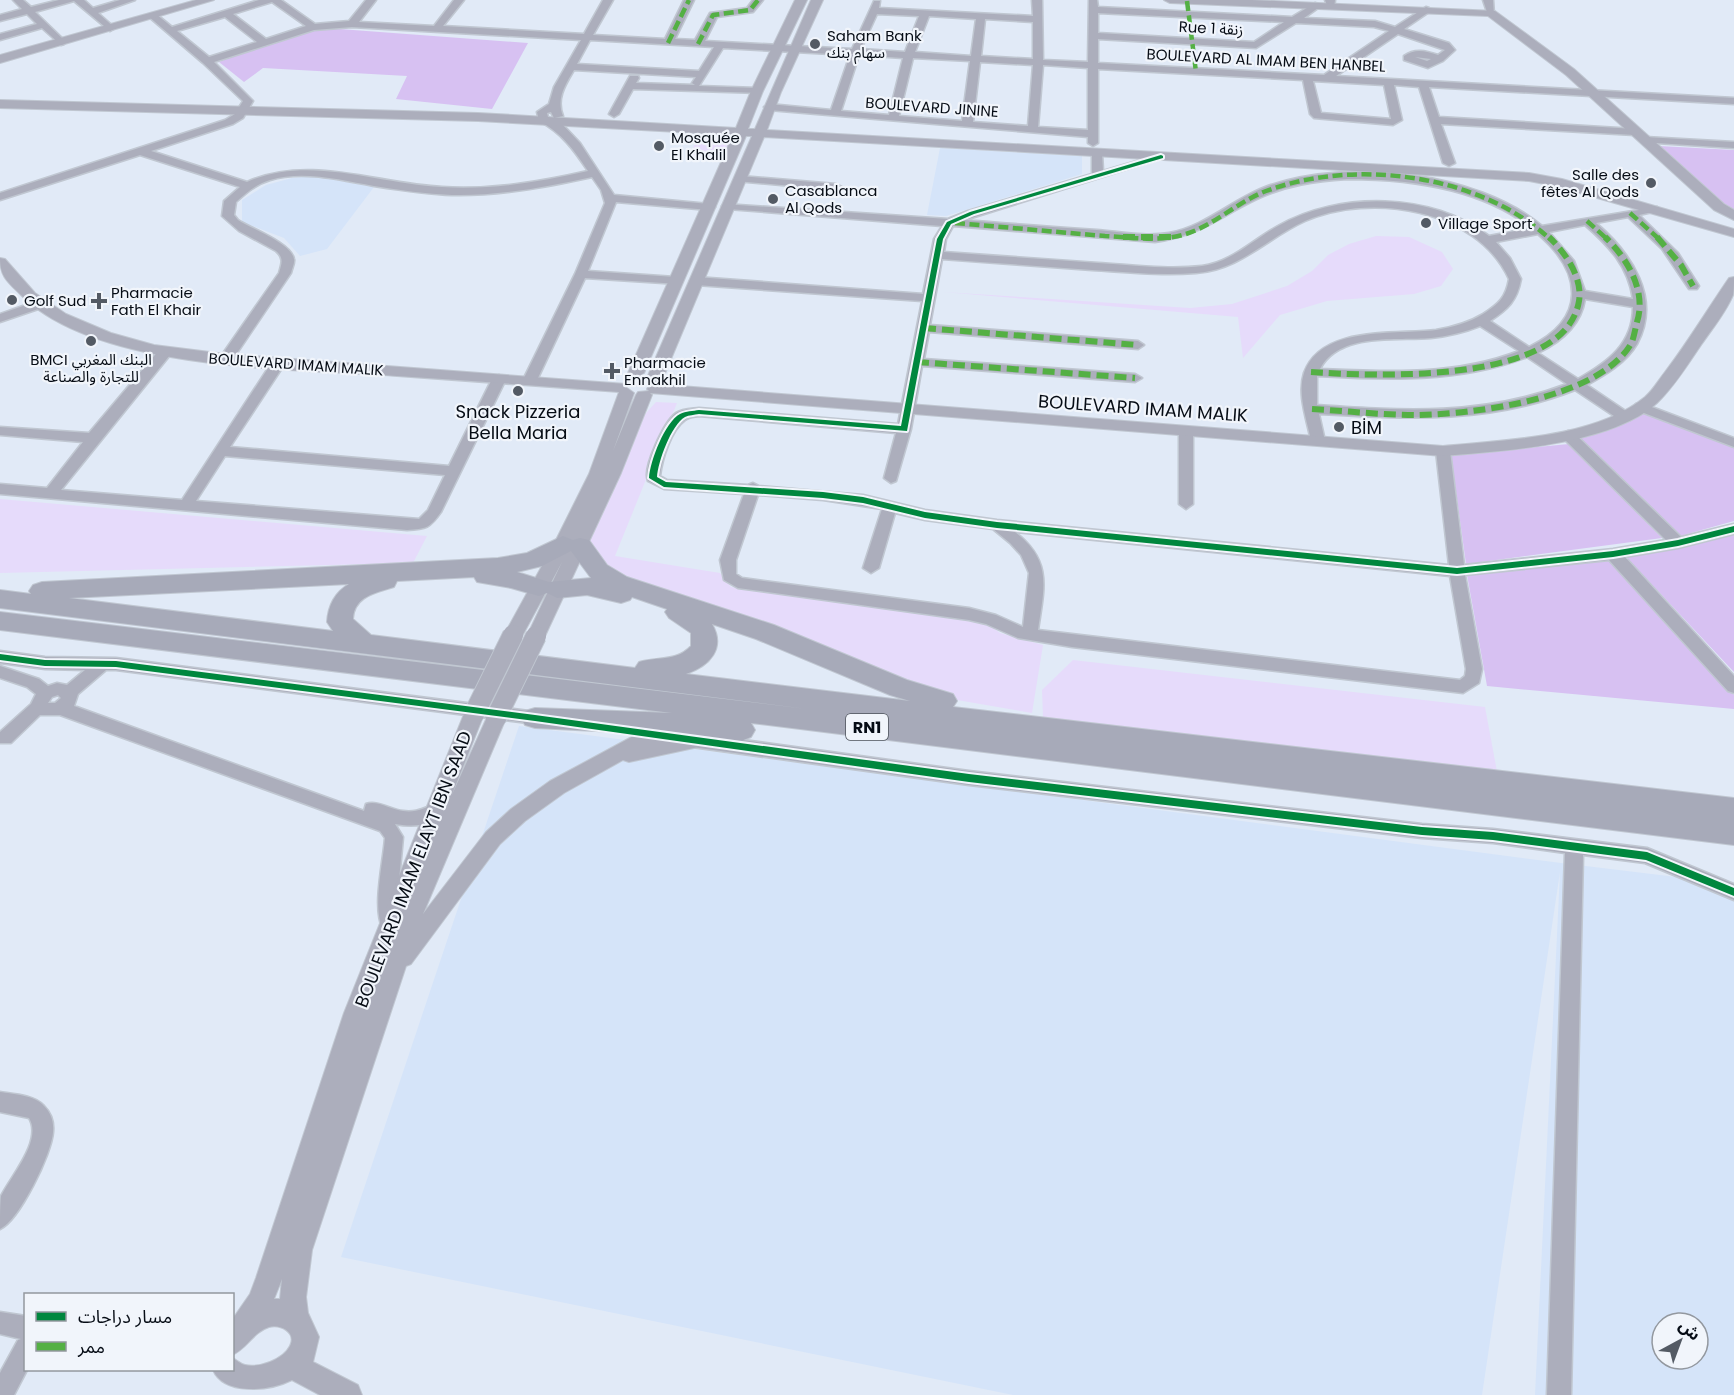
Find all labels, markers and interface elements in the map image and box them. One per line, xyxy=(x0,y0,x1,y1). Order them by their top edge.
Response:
street label: Rue 1 زنقة xyxy=(1178,16,1244,40)
place label: Saham Bank سهام بنك xyxy=(827,25,922,64)
marker: Saham Bank سهام بنك xyxy=(808,37,822,51)
street label: BOULEVARD AL IMAM BEN HANBEL xyxy=(1146,43,1387,77)
street label: BOULEVARD JININE xyxy=(865,92,999,122)
place label: Mosquée El Khalil xyxy=(671,127,740,165)
marker: Mosquée El Khalil xyxy=(652,139,666,153)
place label: Salle des fêtes Al Qods xyxy=(1541,164,1639,202)
marker: Salle des fêtes Al Qods xyxy=(1644,176,1658,190)
place label: Casablanca Al Qods xyxy=(785,180,878,218)
marker: Casablanca Al Qods xyxy=(766,192,780,206)
place label: Village Sport xyxy=(1438,213,1532,234)
marker: Village Sport xyxy=(1419,216,1433,230)
place label: Pharmacie Fath El Khair xyxy=(111,282,202,320)
place label: Golf Sud xyxy=(24,290,86,311)
marker: Golf Sud xyxy=(5,293,19,307)
marker: Pharmacie Fath El Khair xyxy=(92,294,106,308)
marker: BMCI البنك المغربي للتجارة والصناعة xyxy=(84,334,98,348)
street label: BOULEVARD IMAM MALIK xyxy=(208,347,384,381)
place label: BMCI البنك المغربي للتجارة والصناعة xyxy=(30,349,152,387)
place label: Pharmacie Ennakhil xyxy=(624,352,706,390)
marker: Pharmacie Ennakhil xyxy=(605,364,619,378)
marker: Snack Pizzeria Bella Maria xyxy=(511,384,525,398)
street label: BOULEVARD IMAM MALIK xyxy=(1037,388,1249,428)
place label: Snack Pizzeria Bella Maria xyxy=(456,399,580,445)
place label: BİM xyxy=(1351,415,1382,440)
marker: BİM xyxy=(1332,420,1346,434)
road number: RN1 xyxy=(846,714,888,740)
street label: BOULEVARD IMAM ELAYT IBN SAAD xyxy=(349,727,477,1011)
legend xyxy=(24,1293,234,1371)
text: مسار دراجات xyxy=(78,1304,172,1329)
north arrow xyxy=(1650,1311,1710,1371)
text: ش xyxy=(1674,1314,1705,1346)
text: ممر xyxy=(77,1334,105,1359)

